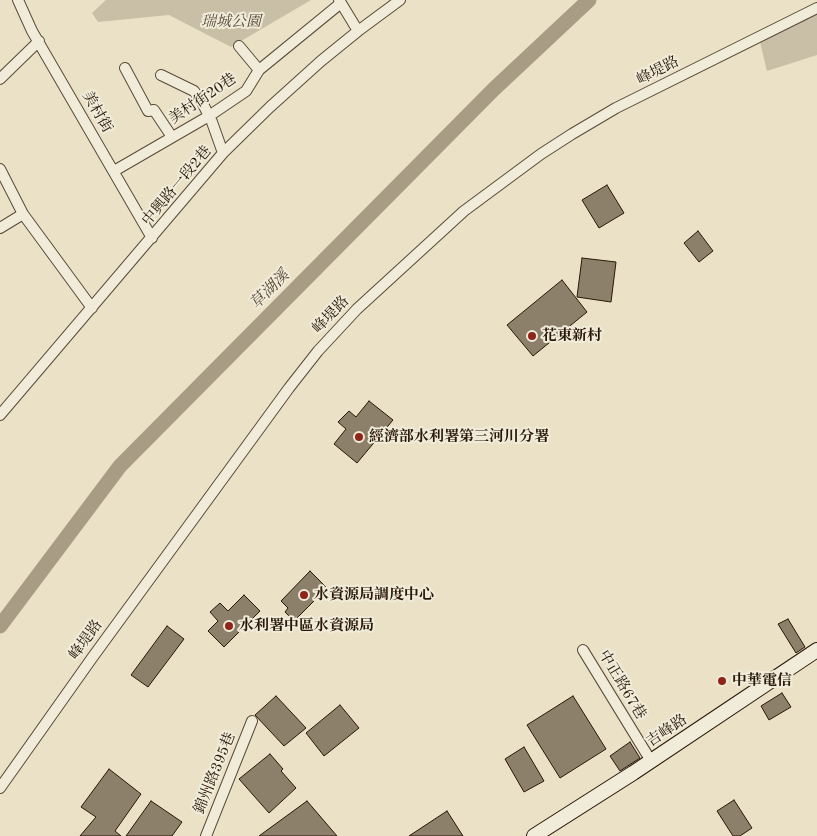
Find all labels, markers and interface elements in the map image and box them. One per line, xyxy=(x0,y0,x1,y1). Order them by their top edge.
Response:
park label: 瑞城公園 xyxy=(201,13,261,31)
street label: 峰堤路 xyxy=(634,53,682,89)
street label: 美村街20巷 xyxy=(166,70,240,128)
street label: 美村街 xyxy=(78,88,116,136)
street label: 中興路一段2巷 xyxy=(138,142,216,230)
water label: 草湖溪 xyxy=(246,266,294,314)
street label: 峰堤路 xyxy=(309,293,353,337)
place label: 花東新村 xyxy=(542,327,602,345)
marker: 花東新村 xyxy=(526,330,538,342)
place label: 經濟部水利署第三河川分署 xyxy=(369,428,549,446)
marker: 經濟部水利署第三河川分署 xyxy=(353,431,365,443)
place label: 水資源局調度中心 xyxy=(314,586,434,604)
marker: 水資源局調度中心 xyxy=(298,589,310,601)
street label: 峰堤路 xyxy=(65,617,107,663)
place label: 水利署中區水資源局 xyxy=(239,617,374,635)
marker: 水利署中區水資源局 xyxy=(223,620,235,632)
street label: 中正路67巷 xyxy=(594,647,650,723)
place label: 中華電信 xyxy=(732,672,792,690)
marker: 中華電信 xyxy=(716,675,728,687)
street label: 吉峰路 xyxy=(643,711,691,751)
street label: 錦州路395巷 xyxy=(191,730,239,816)

